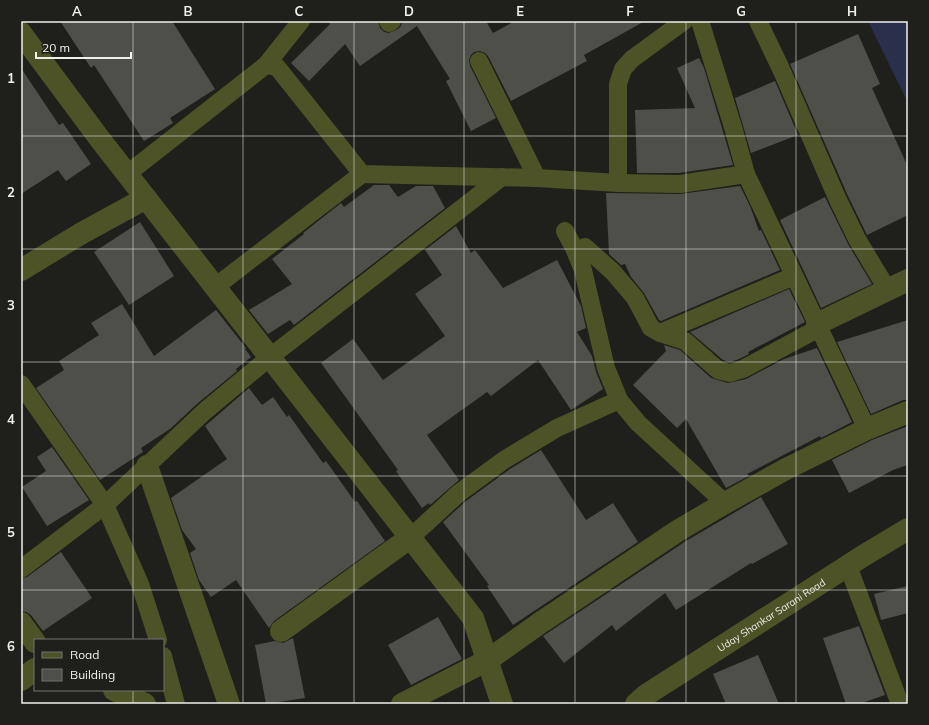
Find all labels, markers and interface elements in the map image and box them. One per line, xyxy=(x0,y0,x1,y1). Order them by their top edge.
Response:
text: A xyxy=(72,3,82,19)
text: B xyxy=(184,3,193,19)
text: C xyxy=(295,3,304,19)
text: D xyxy=(404,3,414,19)
text: E xyxy=(516,3,524,19)
text: F xyxy=(626,3,634,19)
text: G xyxy=(736,3,746,19)
text: H xyxy=(847,3,857,19)
scale bar xyxy=(36,34,131,60)
text: 20 m xyxy=(42,40,70,55)
text: 1 xyxy=(7,70,15,86)
text: 2 xyxy=(7,184,15,200)
text: 3 xyxy=(7,297,15,313)
text: 4 xyxy=(7,411,15,427)
text: 5 xyxy=(7,524,15,540)
street label: Uday Shankar Sarani Road xyxy=(715,575,828,654)
text: 6 xyxy=(7,638,15,654)
legend xyxy=(34,639,164,691)
text: Road xyxy=(70,647,99,662)
text: Building xyxy=(70,667,115,682)

